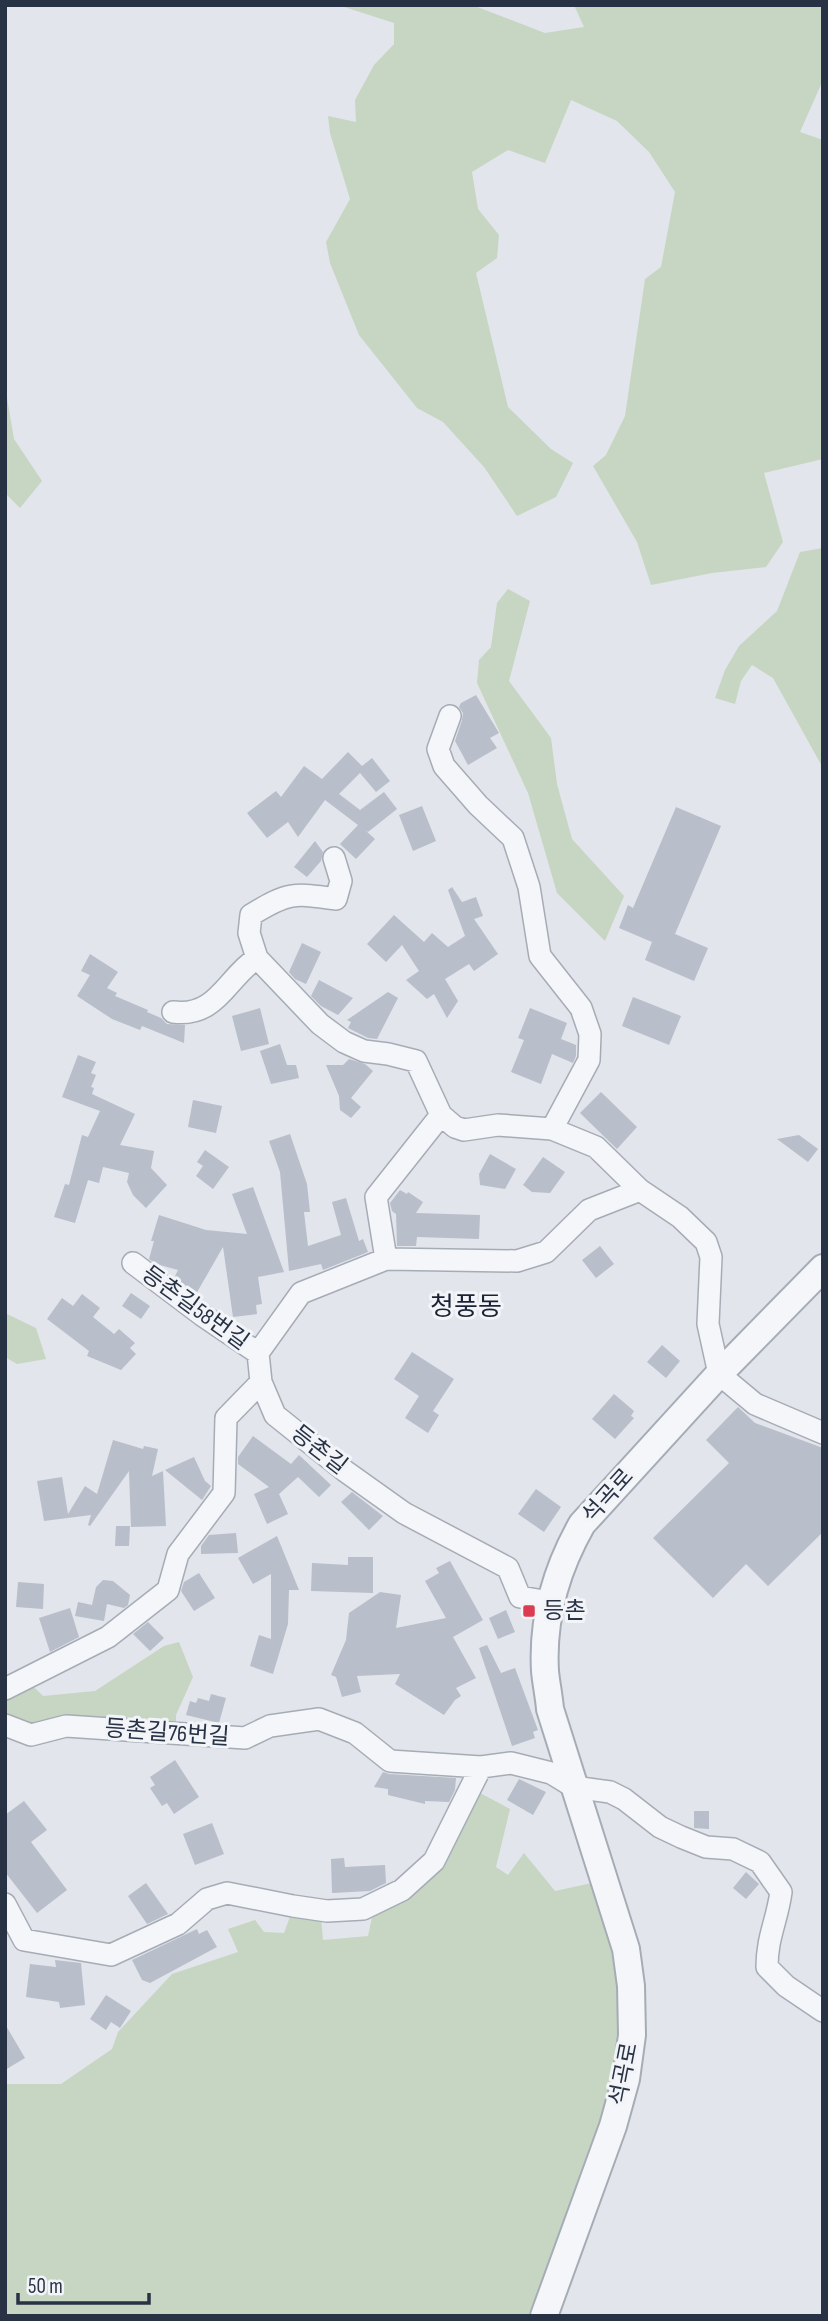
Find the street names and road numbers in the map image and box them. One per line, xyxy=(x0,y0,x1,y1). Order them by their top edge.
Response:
street label: 등촌길58번길 xyxy=(136,1260,254,1356)
street label: 등촌길 xyxy=(285,1419,353,1481)
street label: 석곡로 xyxy=(576,1463,640,1529)
street label: 등촌길76번길 xyxy=(104,1715,230,1751)
street label: 석곡로 xyxy=(604,2040,644,2108)

